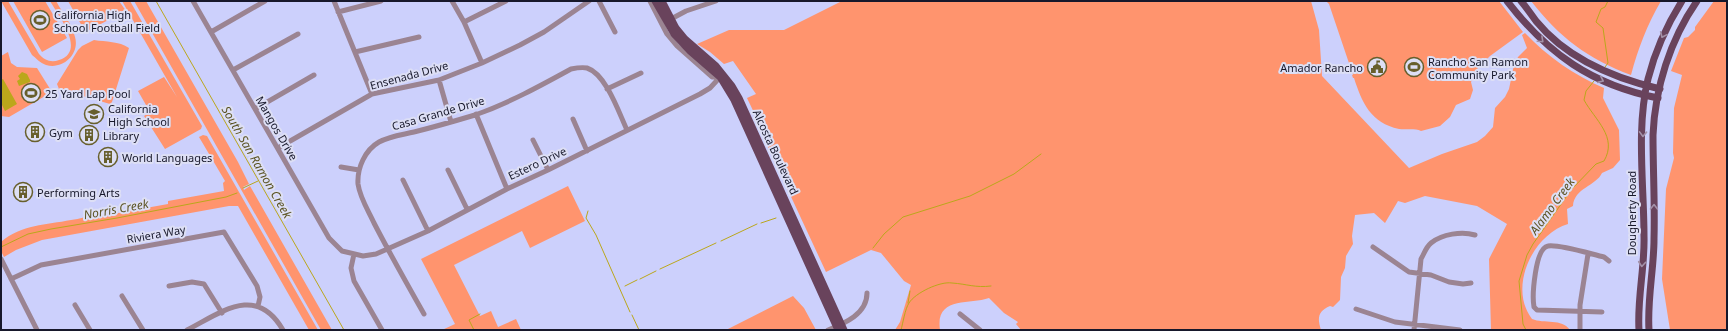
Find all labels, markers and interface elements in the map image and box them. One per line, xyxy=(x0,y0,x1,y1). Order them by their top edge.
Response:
place label: California High School Football Field xyxy=(54,7,160,35)
sports icon: California High School Football Field xyxy=(29,9,51,31)
one-way arrow xyxy=(1660,32,1668,39)
one-way arrow xyxy=(1537,35,1544,42)
place label: Rancho San Ramon Community Park xyxy=(1428,54,1528,82)
public building icon: Amador Rancho xyxy=(1366,56,1388,78)
sports icon: Rancho San Ramon Community Park xyxy=(1403,56,1425,78)
street label: Ensenada Drive xyxy=(368,57,450,93)
place label: Amador Rancho xyxy=(1280,60,1363,75)
one-way arrow xyxy=(1596,75,1604,83)
sports icon: 25 Yard Lap Pool xyxy=(20,82,42,104)
place label: 25 Yard Lap Pool xyxy=(45,86,131,101)
street label: Mangos Drive xyxy=(253,93,301,163)
street label: Casa Grande Drive xyxy=(390,93,486,133)
place label: California High School xyxy=(108,101,170,129)
school or university icon: California High School xyxy=(83,103,105,125)
water label: South San Ramon Creek xyxy=(218,103,297,222)
street label: Alcosta Boulevard xyxy=(750,107,802,197)
building icon: Gym xyxy=(24,121,46,143)
building icon: Library xyxy=(78,124,100,146)
place label: Gym xyxy=(49,125,73,140)
place label: Library xyxy=(103,128,139,143)
one-way arrow xyxy=(1639,131,1647,137)
street label: Estero Drive xyxy=(505,143,569,183)
building icon: World Languages xyxy=(97,146,119,168)
place label: World Languages xyxy=(122,150,212,165)
street label: Dougherty Road xyxy=(1624,171,1639,255)
water label: Alamo Creek xyxy=(1525,173,1579,239)
building icon: Performing Arts xyxy=(12,181,34,203)
place label: Performing Arts xyxy=(37,185,120,200)
water label: Norris Creek xyxy=(82,195,151,223)
one-way arrow xyxy=(1650,204,1658,210)
street label: Riviera Way xyxy=(125,221,187,247)
one-way arrow xyxy=(1638,261,1647,267)

